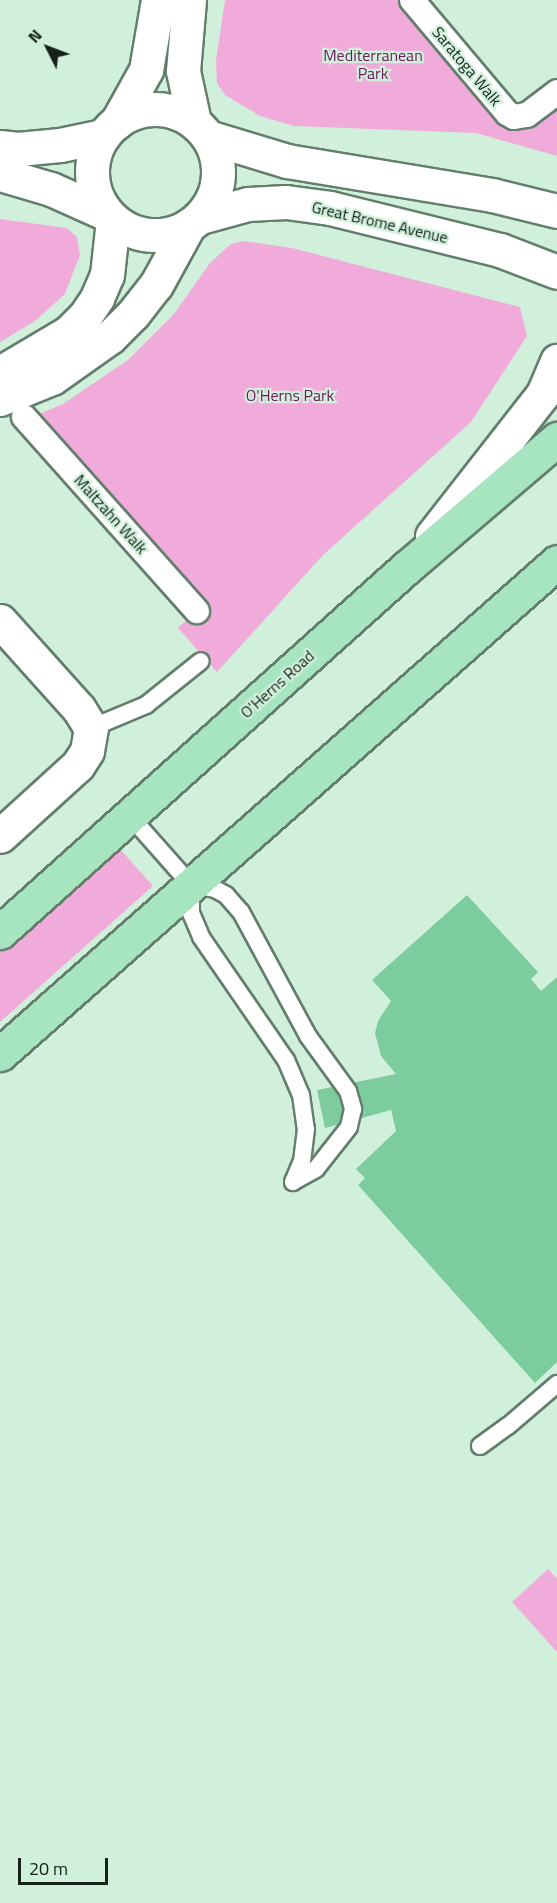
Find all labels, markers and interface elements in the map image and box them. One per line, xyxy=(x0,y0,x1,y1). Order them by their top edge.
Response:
north arrow xyxy=(18,18,78,78)
street label: Saratoga Walk xyxy=(428,23,506,109)
text: N xyxy=(22,24,47,48)
park label: Mediterranean Park xyxy=(323,45,423,83)
street label: Great Brome Avenue xyxy=(310,197,450,247)
park label: O'Herns Park xyxy=(246,385,334,405)
street label: Maltzahn Walk xyxy=(70,470,152,558)
street label: O'Herns Road xyxy=(236,646,318,722)
scale bar xyxy=(21,1846,111,1884)
text: 20 m xyxy=(29,1855,68,1882)

